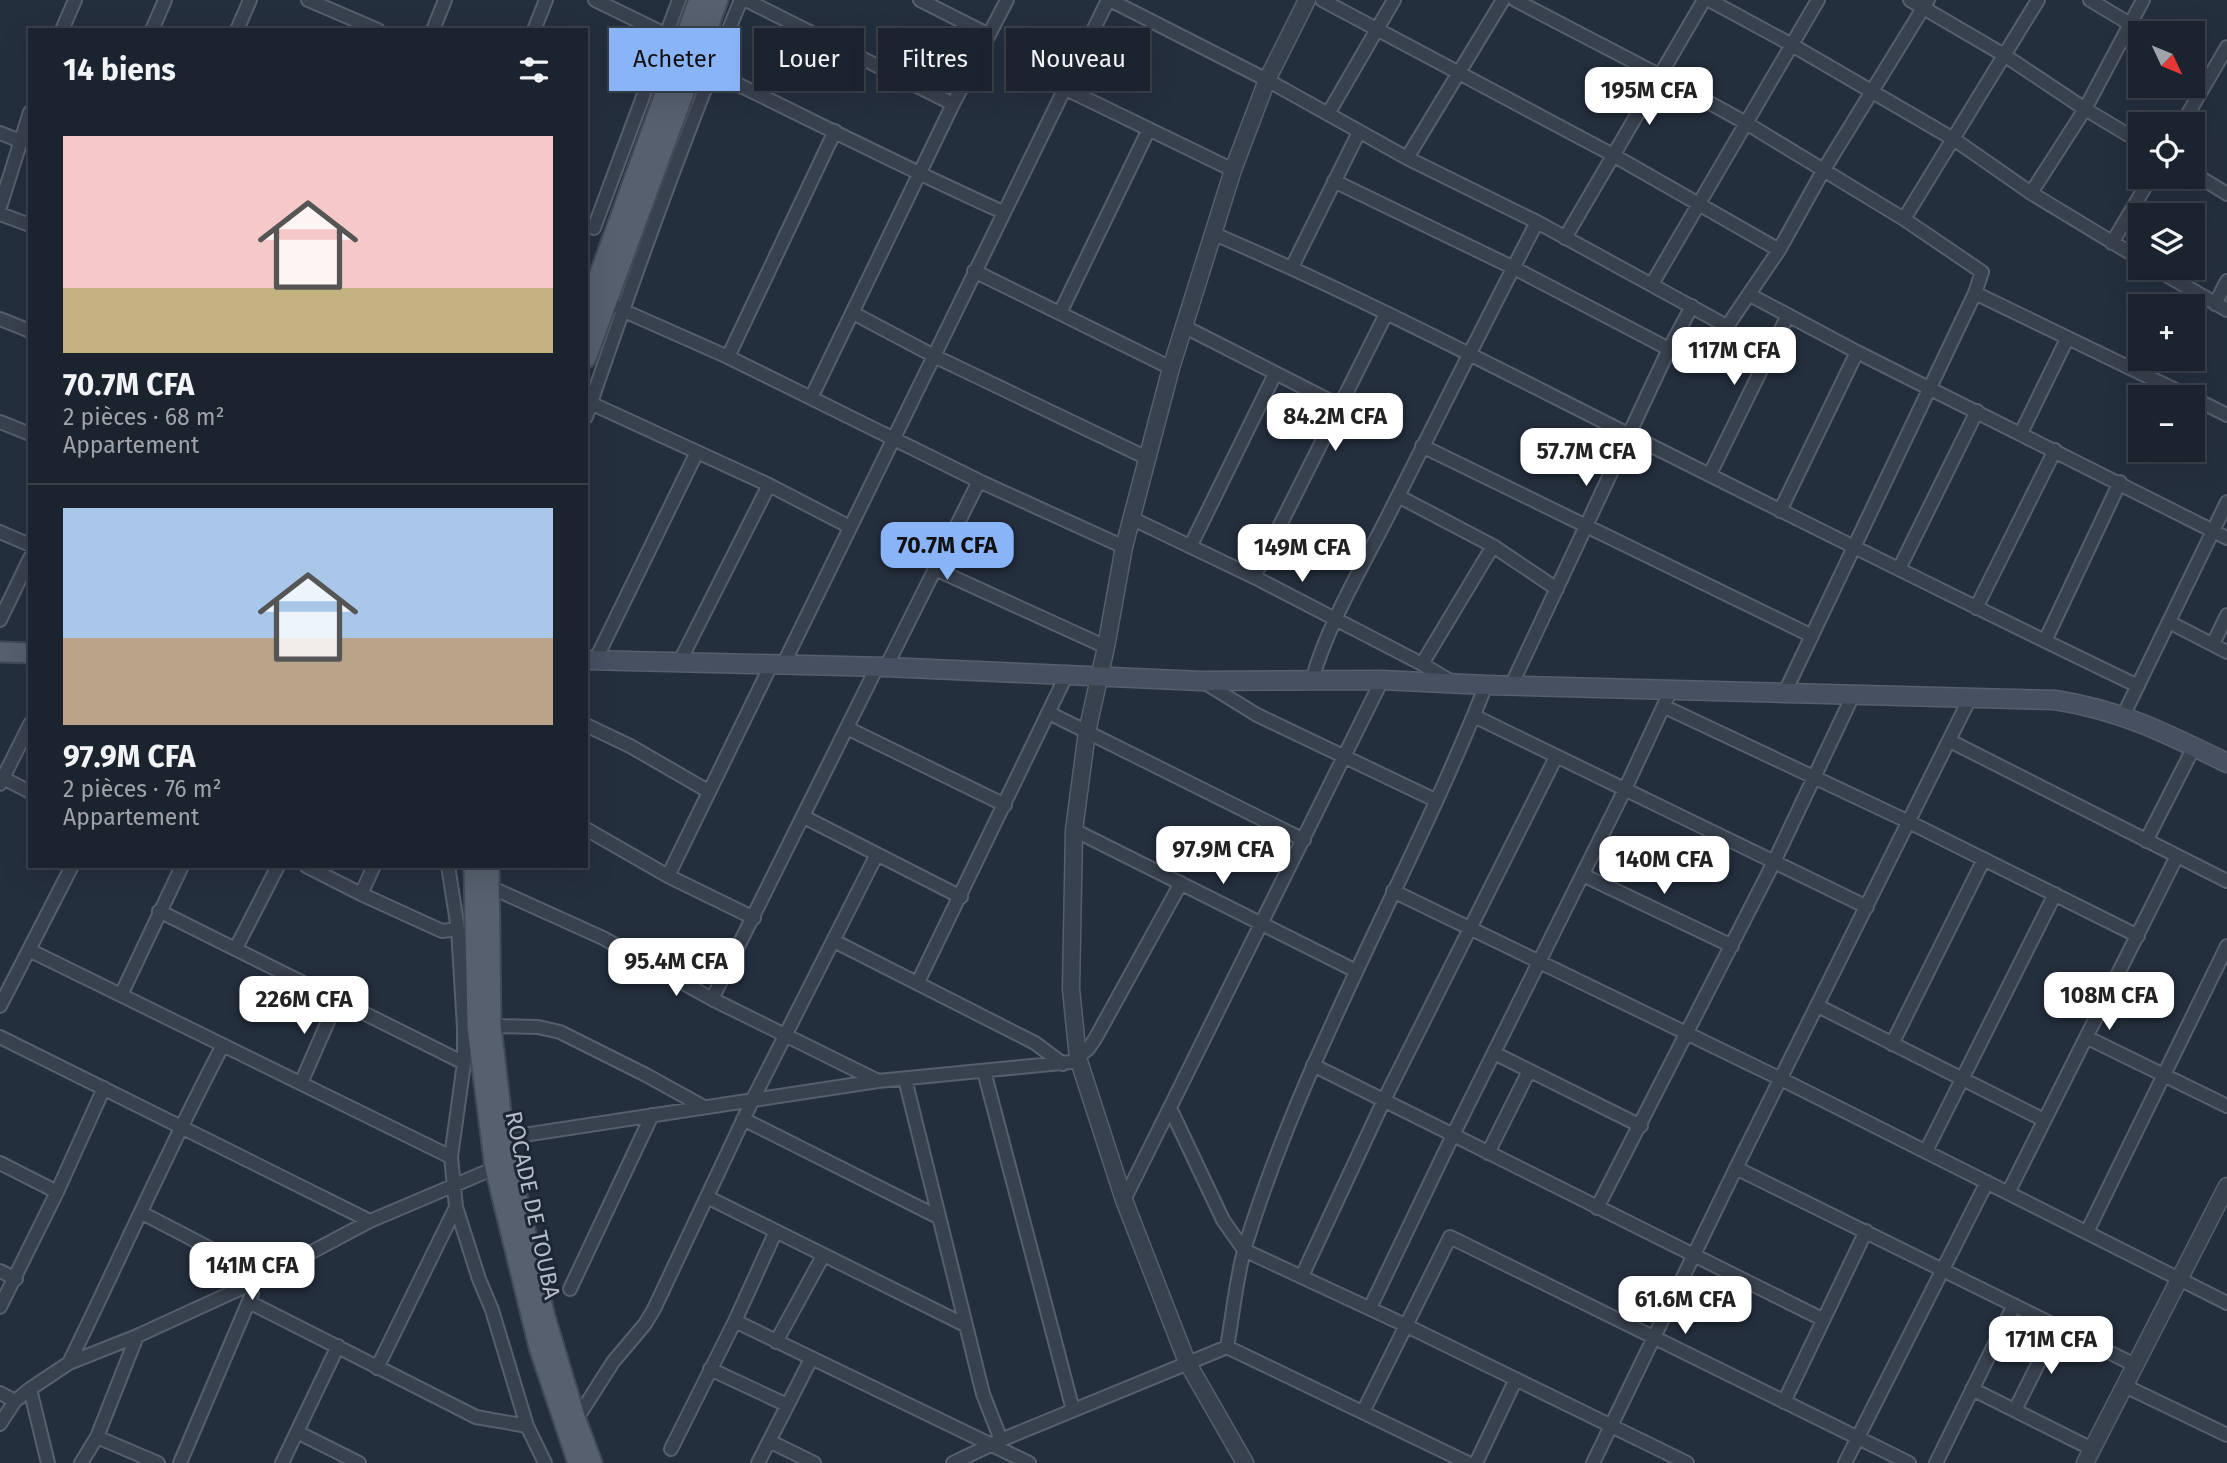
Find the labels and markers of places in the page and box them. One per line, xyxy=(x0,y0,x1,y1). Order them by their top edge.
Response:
pin: 195M CFA xyxy=(1577,68,1721,127)
pin: 117M CFA xyxy=(1662,328,1806,387)
pin: 84.2M CFA xyxy=(1255,393,1415,453)
pin: 57.7M CFA xyxy=(1506,428,1666,488)
pin: 70.7M CFA xyxy=(867,522,1027,582)
pin: 149M CFA xyxy=(1230,524,1374,584)
pin: 97.9M CFA xyxy=(1143,826,1303,886)
pin: 140M CFA xyxy=(1592,836,1736,896)
pin: 95.4M CFA xyxy=(596,939,756,998)
pin: 108M CFA xyxy=(2037,972,2181,1032)
pin: 226M CFA xyxy=(232,976,376,1036)
pin: 141M CFA xyxy=(180,1242,324,1302)
pin: 61.6M CFA xyxy=(1605,1276,1765,1336)
pin: 171M CFA xyxy=(1979,1316,2123,1376)

